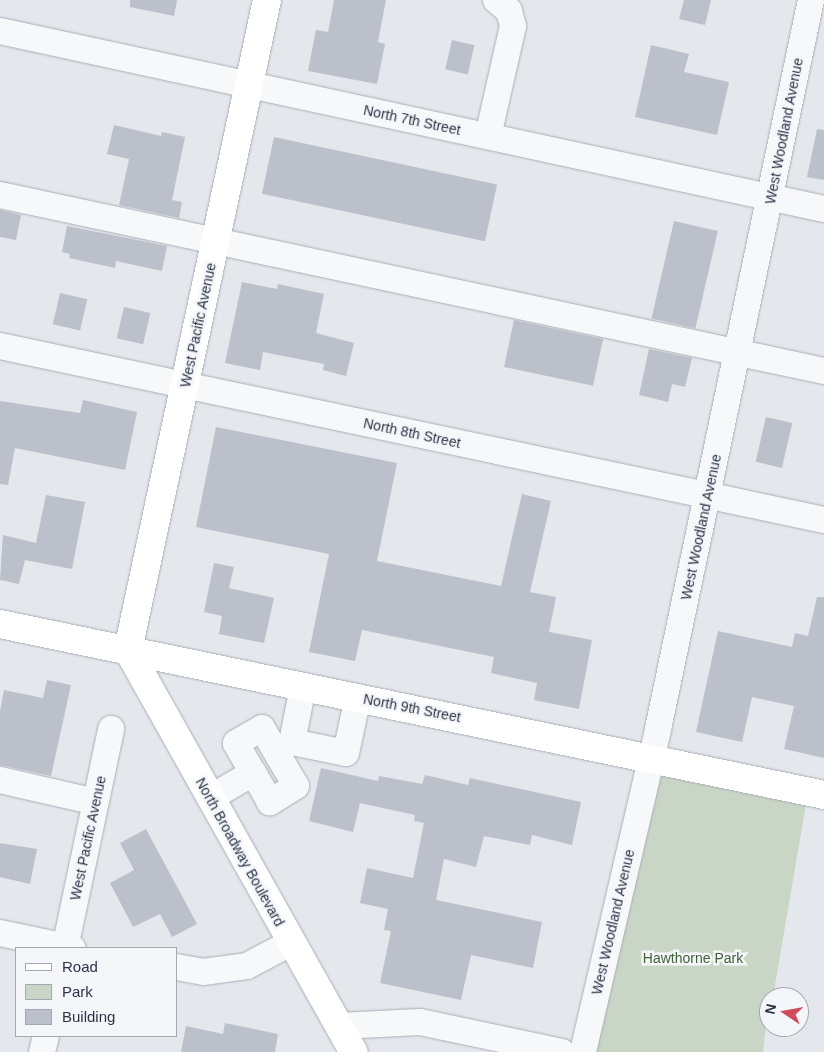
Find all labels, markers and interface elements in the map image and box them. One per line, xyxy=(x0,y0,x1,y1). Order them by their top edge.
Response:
street label: West Woodland Avenue xyxy=(761,56,807,206)
street label: North 7th Street xyxy=(362,102,462,138)
street label: West Pacific Avenue xyxy=(176,261,220,389)
street label: North 8th Street xyxy=(362,415,462,451)
street label: West Woodland Avenue xyxy=(677,452,725,602)
street label: North 9th Street xyxy=(362,690,462,726)
street label: West Pacific Avenue xyxy=(66,774,110,902)
street label: North Broadway Boulevard xyxy=(192,775,288,929)
street label: West Woodland Avenue xyxy=(588,847,638,997)
legend xyxy=(15,947,178,1037)
park label: Hawthorne Park xyxy=(643,950,743,966)
text: Road xyxy=(62,958,98,975)
text: Park xyxy=(62,983,93,1000)
north arrow xyxy=(759,987,809,1037)
text: N xyxy=(761,1002,779,1016)
text: Building xyxy=(62,1008,115,1025)

